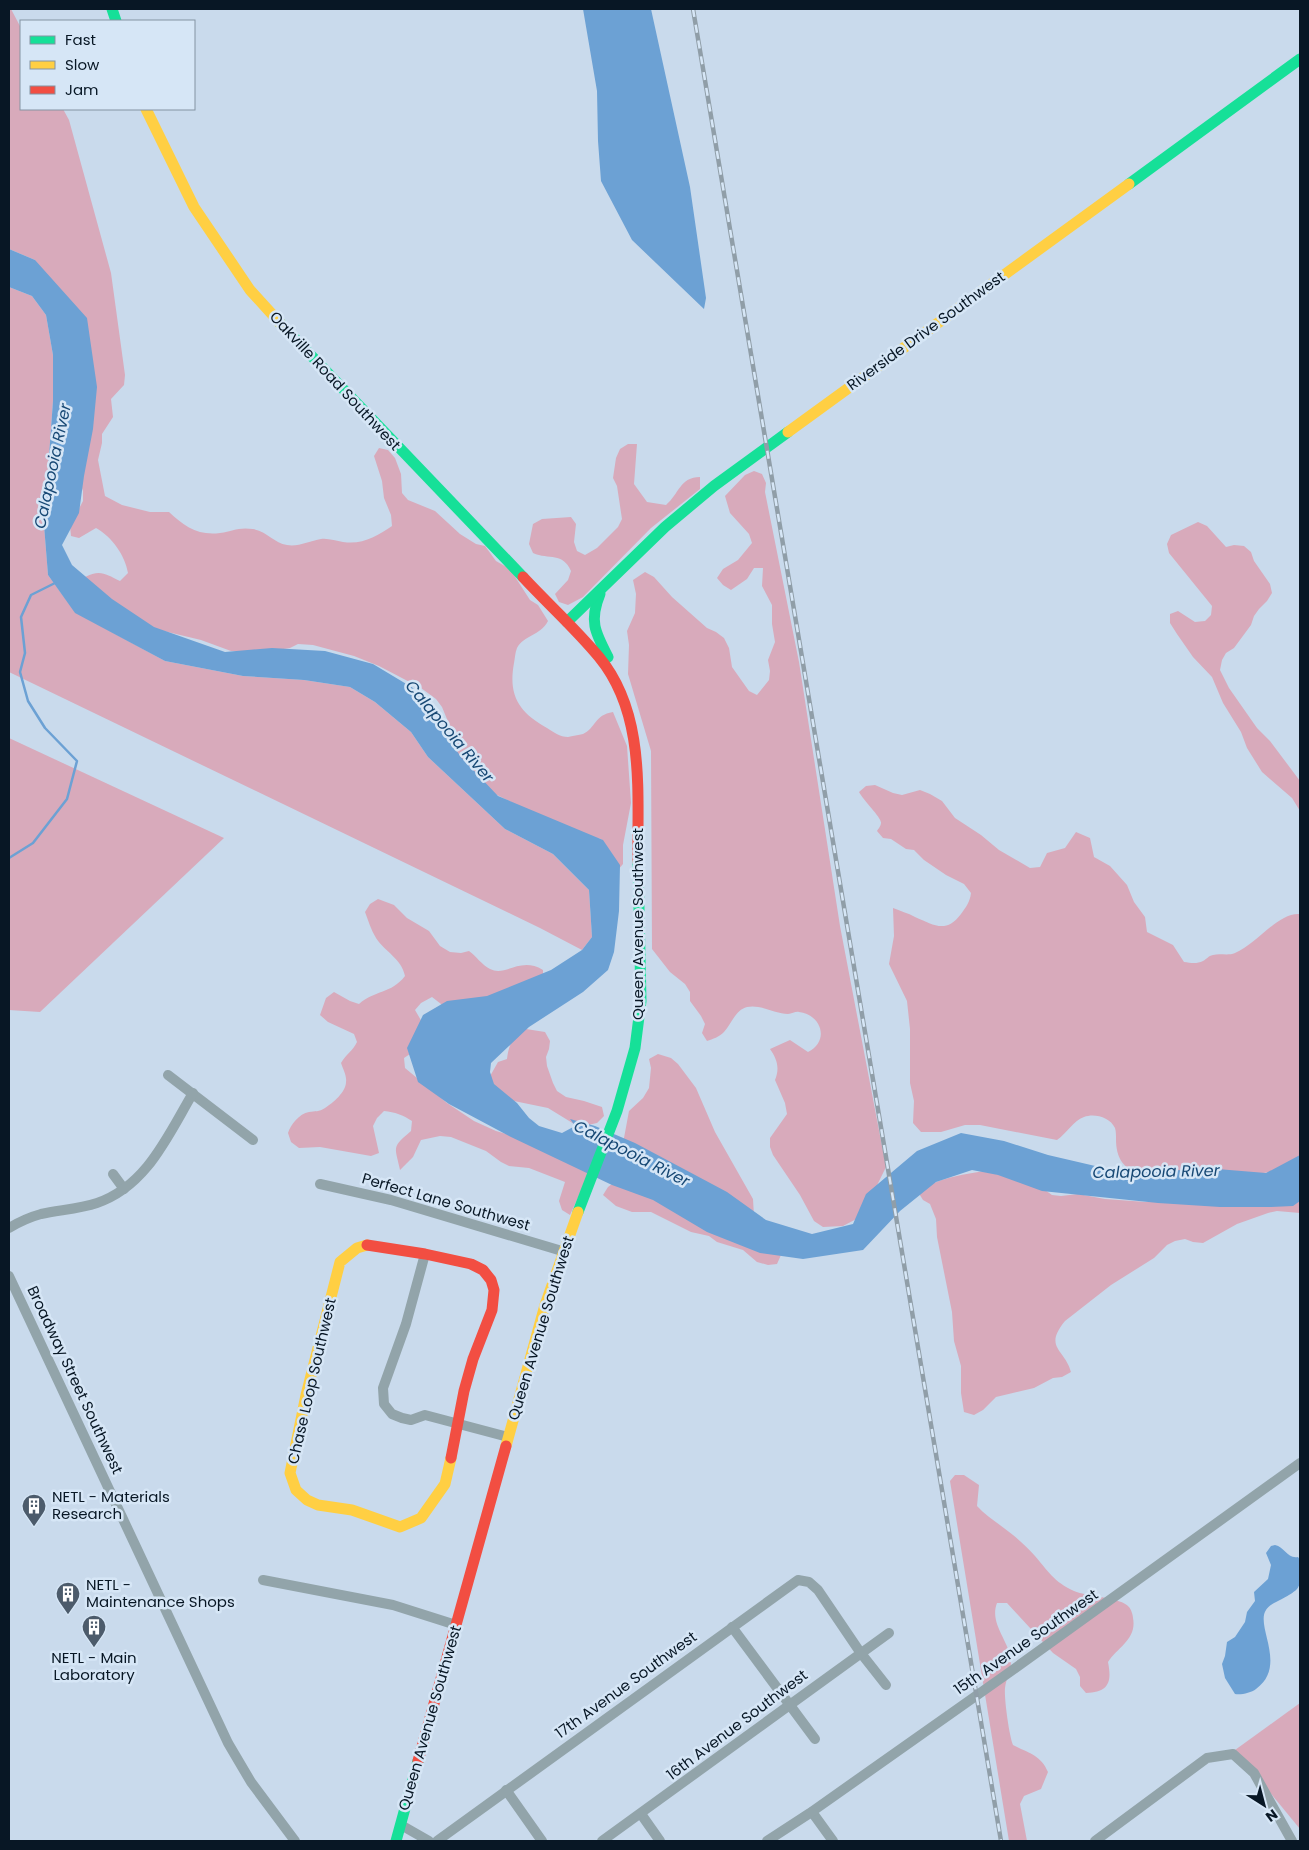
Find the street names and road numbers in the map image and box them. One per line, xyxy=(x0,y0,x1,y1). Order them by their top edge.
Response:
street label: Riverside Drive Southwest xyxy=(842,266,1009,395)
street label: Oakville Road Southwest xyxy=(265,306,406,455)
street label: Queen Avenue Southwest xyxy=(627,828,648,1020)
street label: Perfect Lane Southwest xyxy=(360,1167,533,1236)
street label: Queen Avenue Southwest xyxy=(502,1233,579,1423)
street label: Broadway Street Southwest xyxy=(23,1282,128,1477)
street label: Chase Loop Southwest xyxy=(282,1296,341,1466)
street label: 15th Avenue Southwest xyxy=(949,1584,1102,1699)
street label: Queen Avenue Southwest xyxy=(393,1623,466,1813)
street label: 17th Avenue Southwest xyxy=(551,1626,701,1743)
street label: 16th Avenue Southwest xyxy=(662,1665,812,1785)

